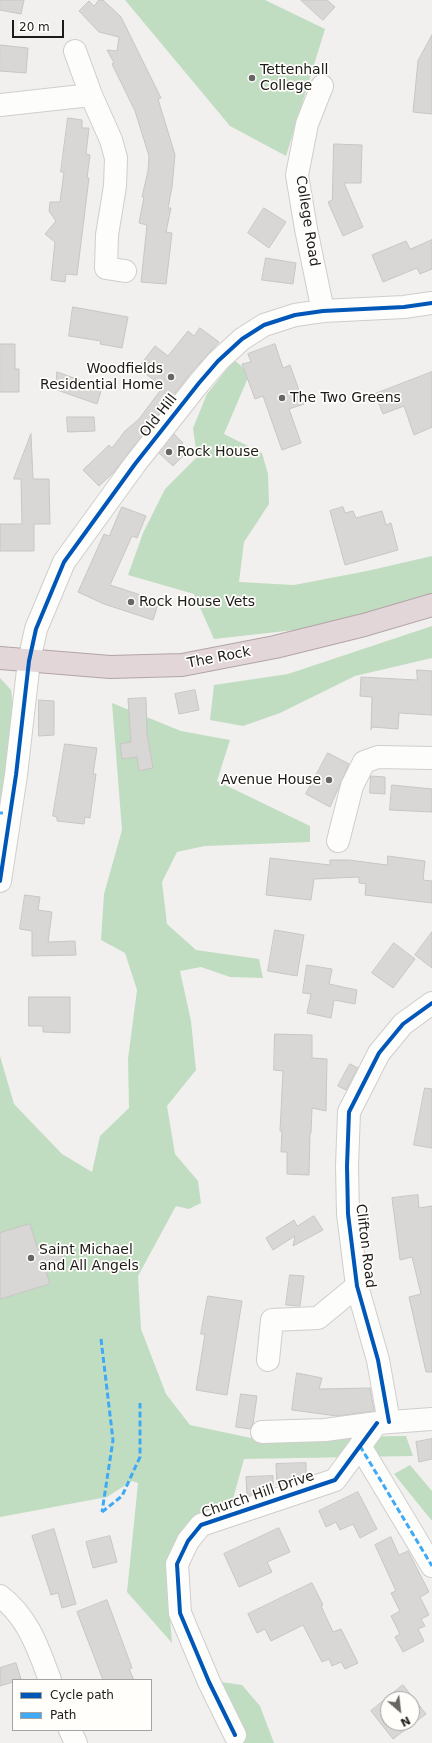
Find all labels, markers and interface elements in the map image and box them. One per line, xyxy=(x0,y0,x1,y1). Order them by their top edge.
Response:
scale bar xyxy=(14,12,66,38)
text: 20 m xyxy=(19,20,50,34)
place label: Tettenhall College xyxy=(260,62,328,94)
marker: Tettenhall College xyxy=(247,73,257,83)
street label: College Road xyxy=(292,174,322,268)
place label: Woodfields Residential Home xyxy=(40,361,163,394)
marker: Woodfields Residential Home xyxy=(166,372,176,382)
place label: The Two Greens xyxy=(290,390,401,406)
street label: Old Hill xyxy=(137,391,181,441)
marker: The Two Greens xyxy=(277,393,287,403)
place label: Rock House xyxy=(177,444,259,460)
marker: Rock House xyxy=(164,447,174,457)
place label: Rock House Vets xyxy=(139,594,255,610)
marker: Rock House Vets xyxy=(126,597,136,607)
street label: The Rock xyxy=(186,644,252,672)
place label: Avenue House xyxy=(221,772,321,788)
marker: Avenue House xyxy=(324,775,334,785)
street label: Clifton Road xyxy=(351,1203,379,1289)
place label: Saint Michael and All Angels xyxy=(39,1242,139,1274)
marker: Saint Michael and All Angels xyxy=(26,1253,36,1263)
street label: Church Hill Drive xyxy=(199,1468,317,1522)
legend xyxy=(12,1679,152,1731)
text: Cycle path xyxy=(50,1688,114,1702)
north arrow xyxy=(380,1691,420,1731)
text: Path xyxy=(50,1708,76,1722)
text: N xyxy=(398,1713,413,1729)

